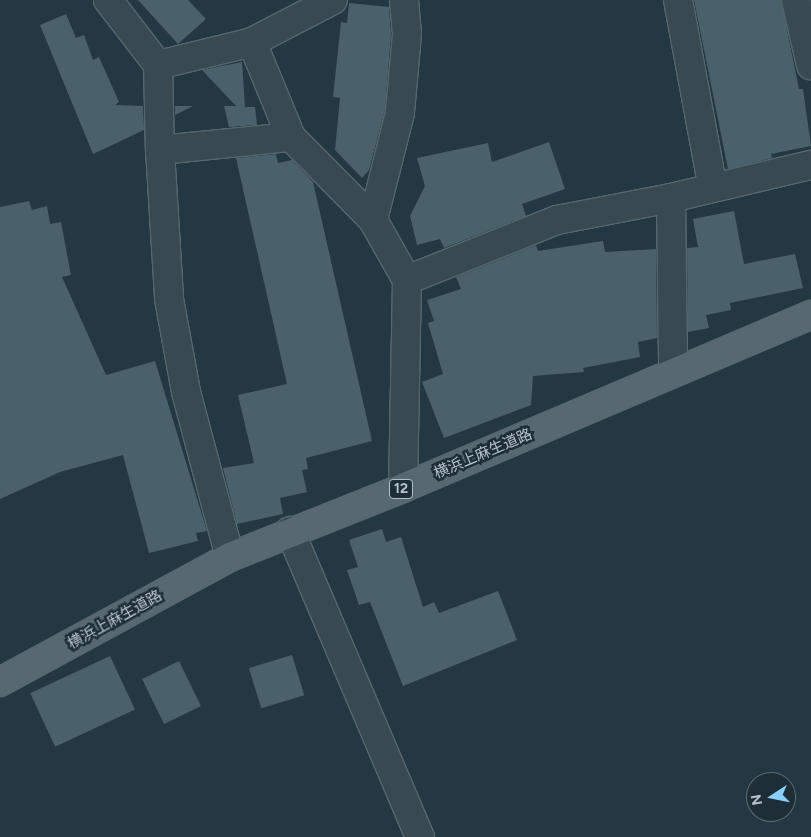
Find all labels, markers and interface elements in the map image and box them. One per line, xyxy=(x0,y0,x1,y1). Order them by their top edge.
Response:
street label: 横浜上麻生道路 xyxy=(431,425,535,483)
road number: 12 xyxy=(388,478,414,500)
street label: 横浜上麻生道路 xyxy=(65,587,165,653)
north arrow xyxy=(746,772,796,822)
text: N xyxy=(747,793,766,807)

